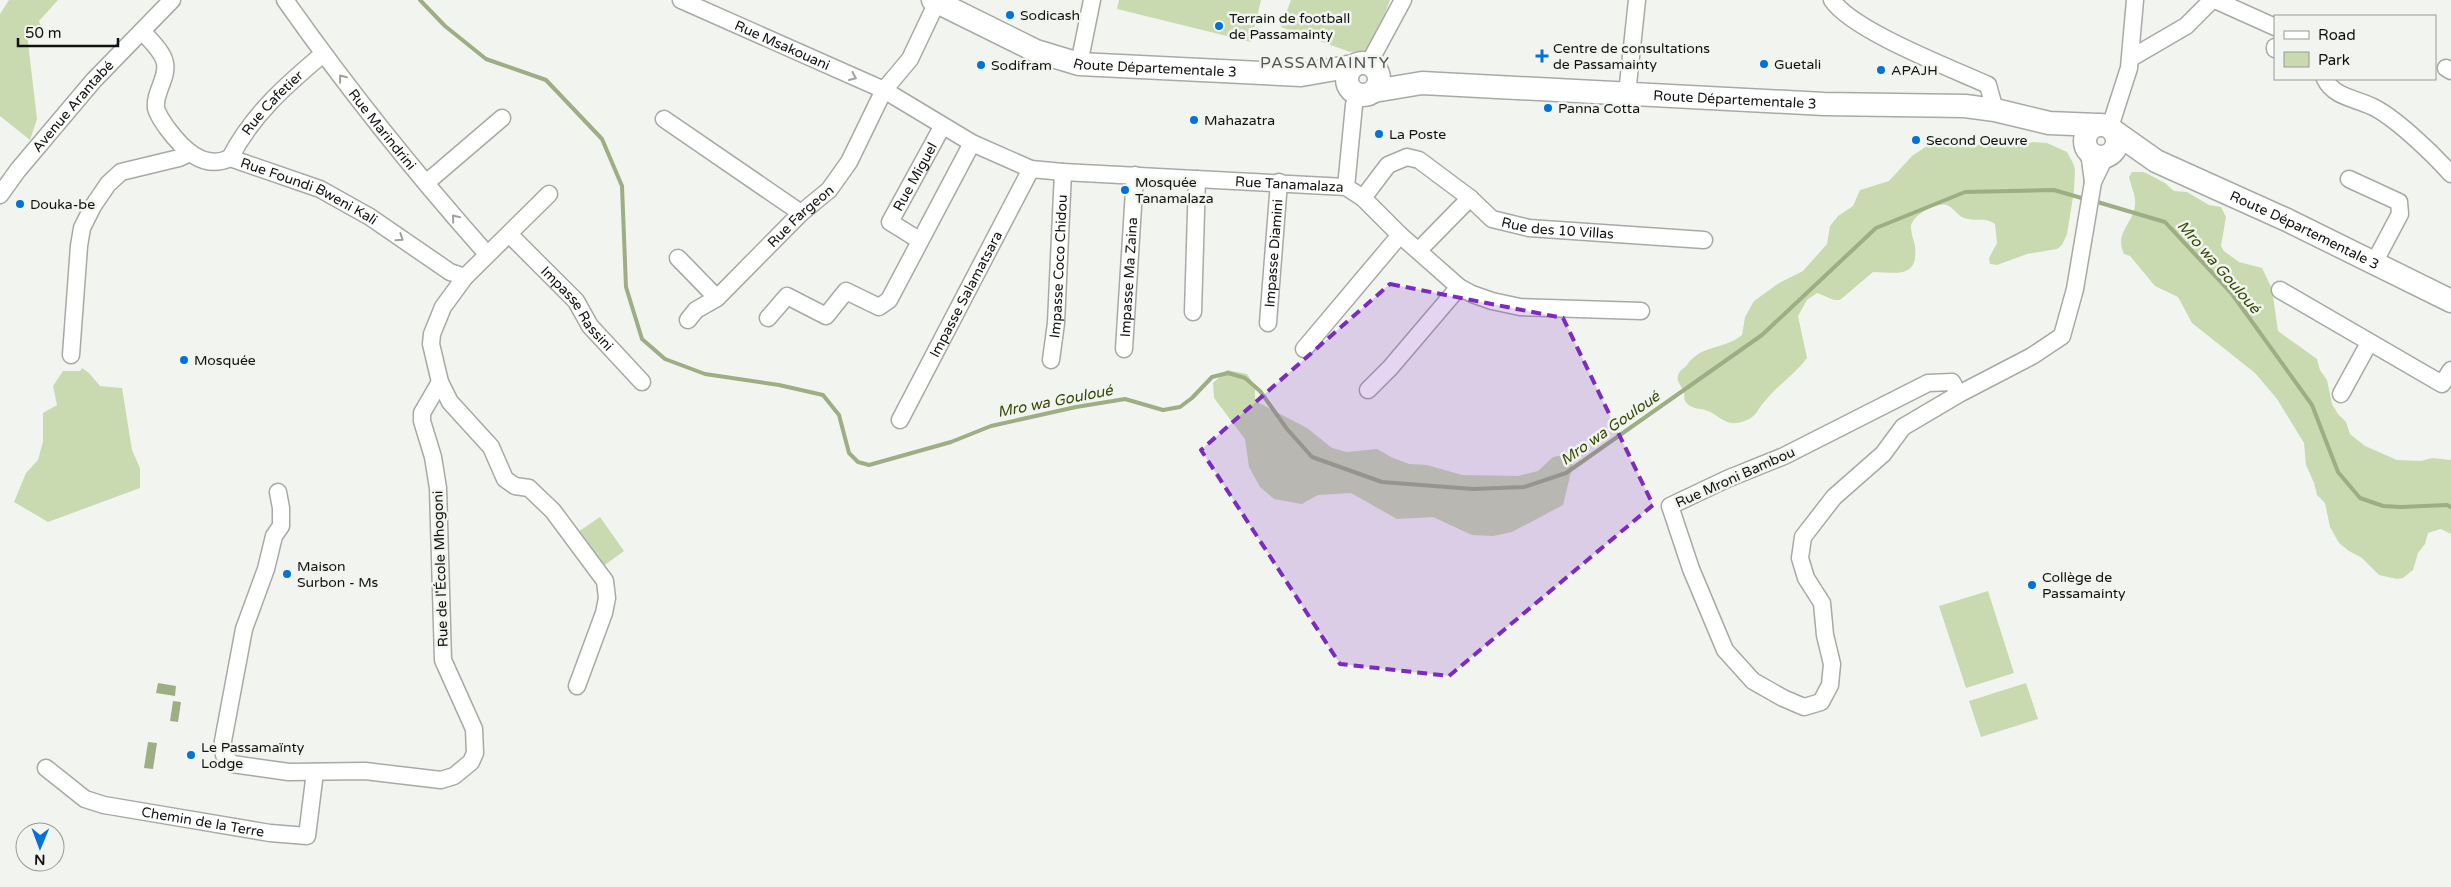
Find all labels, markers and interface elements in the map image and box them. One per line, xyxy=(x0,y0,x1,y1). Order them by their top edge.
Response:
place label: Sodicash xyxy=(1020,7,1080,24)
marker: Sodicash xyxy=(1004,9,1016,21)
place label: Terrain de football de Passamainty xyxy=(1229,10,1350,43)
scale bar xyxy=(18,15,118,47)
legend xyxy=(2274,15,2436,80)
street label: Rue Msakouani xyxy=(732,17,833,74)
marker: Terrain de football de Passamainty xyxy=(1213,20,1225,32)
text: 50 m xyxy=(25,24,62,42)
text: Road xyxy=(2318,26,2356,44)
place label: Centre de consultations de Passamainty xyxy=(1553,40,1710,73)
marker: Centre de consultations de Passamainty xyxy=(1535,49,1549,63)
text: Park xyxy=(2318,51,2350,69)
district label: PASSAMAINTY xyxy=(1260,53,1390,73)
street label: Route Départementale 3 xyxy=(1071,55,1237,81)
place label: Guetali xyxy=(1774,56,1821,73)
street label: Avenue Arantabé xyxy=(29,57,117,156)
place label: Sodifram xyxy=(991,57,1052,74)
marker: Guetali xyxy=(1758,58,1770,70)
marker: Sodifram xyxy=(975,59,987,71)
place label: APAJH xyxy=(1891,62,1938,79)
marker: APAJH xyxy=(1875,64,1887,76)
street label: Rue Cafetier xyxy=(238,67,307,139)
one-way arrow xyxy=(848,70,857,81)
one-way arrow xyxy=(339,75,347,84)
street label: Rue Marindrini xyxy=(345,86,419,174)
street label: Route Départementale 3 xyxy=(1653,87,1817,113)
place label: Panna Cotta xyxy=(1558,100,1640,117)
marker: Panna Cotta xyxy=(1542,102,1554,114)
place label: Mahazatra xyxy=(1204,112,1275,129)
marker: Mahazatra xyxy=(1188,114,1200,126)
place label: La Poste xyxy=(1389,126,1446,143)
marker: La Poste xyxy=(1373,128,1385,140)
place label: Second Oeuvre xyxy=(1926,132,2028,149)
marker: Second Oeuvre xyxy=(1910,134,1922,146)
street label: Rue Miguel xyxy=(890,139,941,214)
street label: Rue Foundi Bweni Kali xyxy=(238,154,381,229)
street label: Rue Tanamalaza xyxy=(1235,173,1344,196)
place label: Mosquée Tanamalaza xyxy=(1135,174,1214,207)
street label: Rue Fargeon xyxy=(764,182,837,251)
marker: Mosquée Tanamalaza xyxy=(1119,184,1131,196)
street label: Route Départementale 3 xyxy=(2227,187,2382,273)
street label: Impasse Coco Chidou xyxy=(1046,194,1071,339)
place label: Douka-be xyxy=(30,196,95,213)
marker: Douka-be xyxy=(14,198,26,210)
street label: Impasse Diamini xyxy=(1261,198,1287,308)
one-way arrow xyxy=(452,214,461,223)
street label: Rue des 10 Villas xyxy=(1500,214,1615,243)
street label: Impasse Ma Zaina xyxy=(1117,217,1141,338)
water label: Mro wa Gouloué xyxy=(2174,217,2265,318)
street label: Impasse Salamatsara xyxy=(926,228,1006,360)
one-way arrow xyxy=(394,232,403,241)
street label: Impasse Rassini xyxy=(537,263,617,355)
place label: Mosquée xyxy=(194,352,256,369)
marker: Mosquée xyxy=(178,354,190,366)
water label: Mro wa Gouloué xyxy=(996,381,1116,421)
water label: Mro wa Gouloué xyxy=(1557,386,1664,469)
street label: Rue Mroni Bambou xyxy=(1673,443,1798,511)
street label: Rue de l'École Mhogoni xyxy=(429,490,452,648)
place label: Maison Surbon - Ms xyxy=(297,558,379,591)
marker: Maison Surbon - Ms xyxy=(281,568,293,580)
place label: Collège de Passamainty xyxy=(2042,569,2126,602)
marker: Collège de Passamainty xyxy=(2026,579,2038,591)
place label: Le Passamaïnty Lodge xyxy=(201,739,305,772)
marker: Le Passamaïnty Lodge xyxy=(185,749,197,761)
street label: Chemin de la Terre xyxy=(140,803,265,841)
north arrow xyxy=(15,822,65,872)
text: N xyxy=(34,851,46,868)

